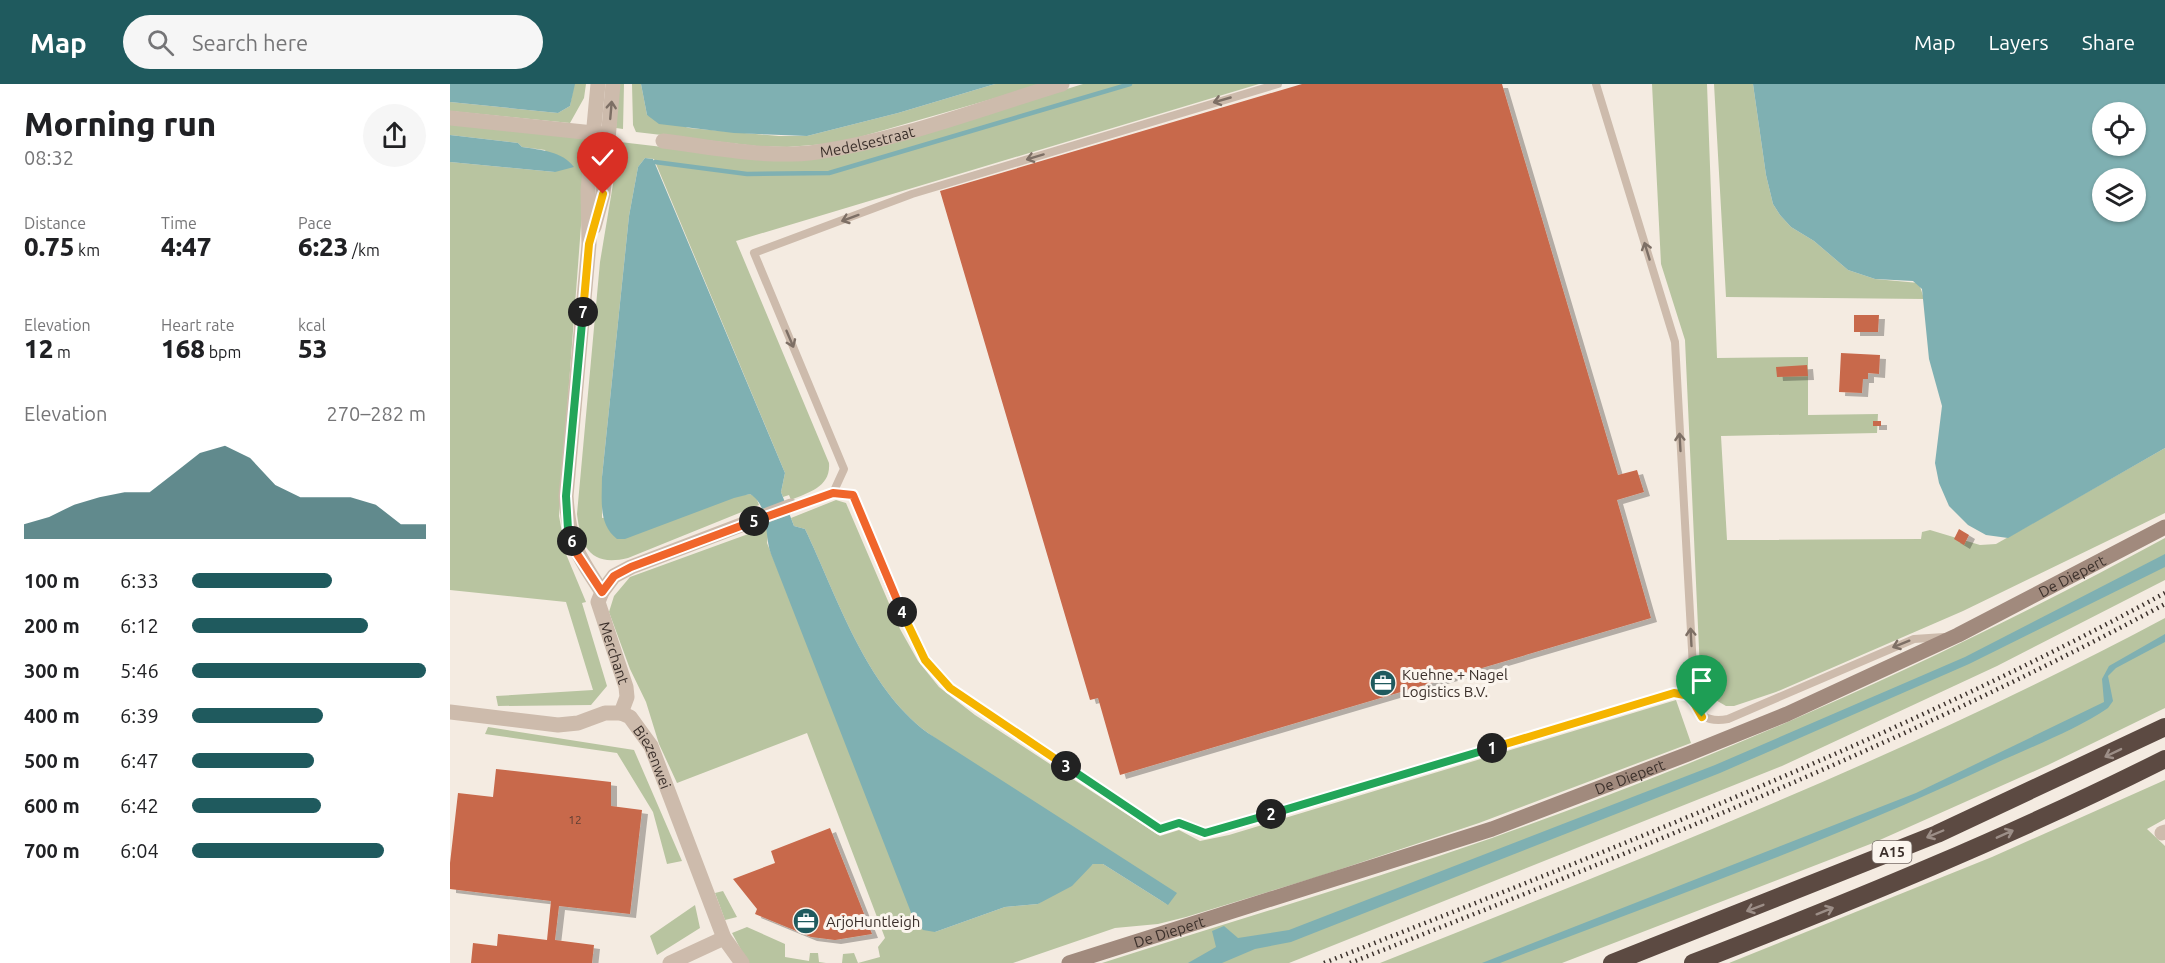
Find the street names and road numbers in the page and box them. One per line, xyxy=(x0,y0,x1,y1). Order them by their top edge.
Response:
street label: Medelsestraat xyxy=(818,122,916,160)
street label: De Diepert xyxy=(2035,551,2108,600)
street label: Merchant xyxy=(596,619,633,686)
street label: Biezenwei xyxy=(630,722,675,791)
street label: De Diepert xyxy=(1592,755,1667,797)
road number: A15 xyxy=(1872,841,1912,863)
street label: De Diepert xyxy=(1131,912,1207,950)

